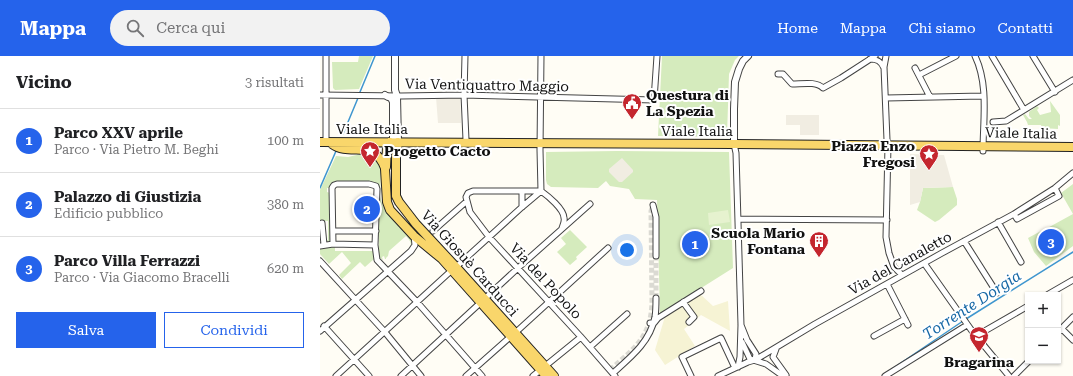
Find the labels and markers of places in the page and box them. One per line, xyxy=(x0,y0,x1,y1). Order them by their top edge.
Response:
place label: Questura di La Spezia xyxy=(646,87,729,119)
public building icon: Questura di La Spezia xyxy=(621,92,643,120)
place label: Piazza Enzo Fregosi xyxy=(831,138,915,170)
place icon: Progetto Cacto xyxy=(359,140,381,168)
place label: Progetto Cacto xyxy=(384,143,490,159)
place icon: Piazza Enzo Fregosi xyxy=(918,143,940,171)
pin: 2 xyxy=(354,194,380,224)
place label: Scuola Mario Fontana xyxy=(711,225,806,257)
pin: 3 xyxy=(1038,227,1064,257)
pin: 1 xyxy=(682,229,708,259)
building icon: Scuola Mario Fontana xyxy=(808,230,830,258)
school or university icon: Bragarina xyxy=(968,325,990,353)
place label: Bragarina xyxy=(944,354,1015,370)

